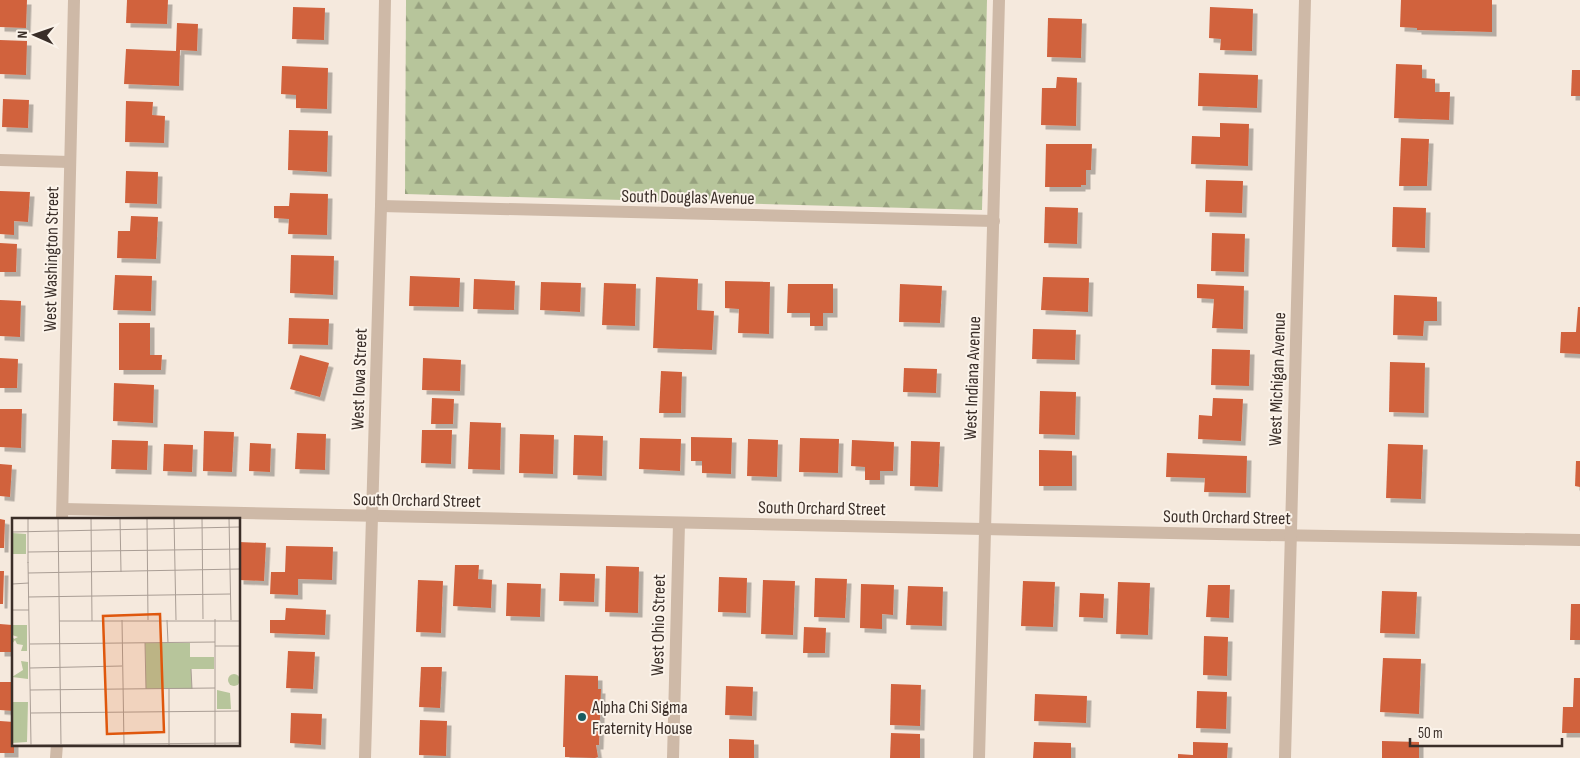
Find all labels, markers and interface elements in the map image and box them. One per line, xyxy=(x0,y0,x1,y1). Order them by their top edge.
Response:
north arrow xyxy=(10,10,60,60)
text: N xyxy=(14,31,31,39)
street label: West Washington Street xyxy=(40,186,63,332)
street label: South Douglas Avenue xyxy=(621,186,755,209)
street label: West Michigan Avenue xyxy=(1265,312,1290,446)
street label: West Indiana Avenue xyxy=(960,316,985,440)
street label: West Iowa Street xyxy=(347,327,372,430)
street label: South Orchard Street xyxy=(353,489,481,512)
street label: South Orchard Street xyxy=(758,497,886,520)
street label: South Orchard Street xyxy=(1163,506,1291,529)
inset map xyxy=(12,518,240,746)
street label: West Ohio Street xyxy=(647,573,670,676)
place label: Alpha Chi Sigma Fraternity House xyxy=(591,697,693,739)
marker: Alpha Chi Sigma Fraternity House xyxy=(576,711,588,723)
scale bar xyxy=(1410,716,1562,748)
text: 50 m xyxy=(1418,724,1443,743)

